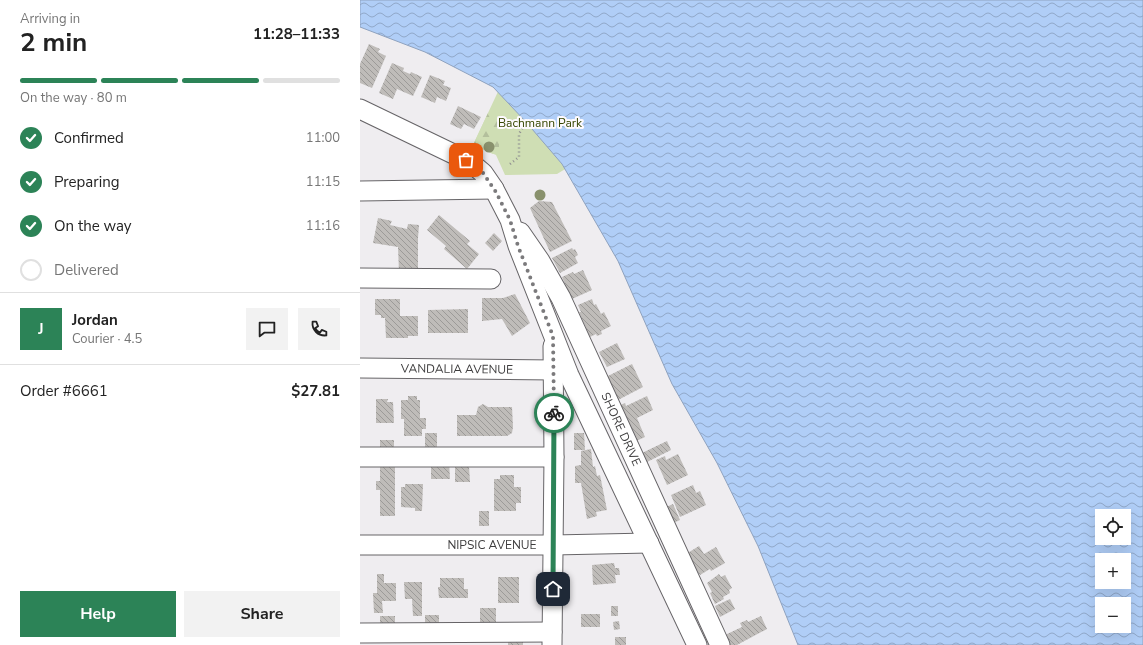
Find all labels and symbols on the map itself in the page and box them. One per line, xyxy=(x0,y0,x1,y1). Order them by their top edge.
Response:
park label: Bachmann Park xyxy=(498,115,583,131)
pin xyxy=(449,143,483,177)
street label: VANDALIA AVENUE xyxy=(400,360,513,378)
street label: SHORE DRIVE xyxy=(597,390,645,468)
courier xyxy=(534,393,574,433)
street label: NIPSIC AVENUE xyxy=(447,537,537,553)
pin xyxy=(536,572,570,606)

